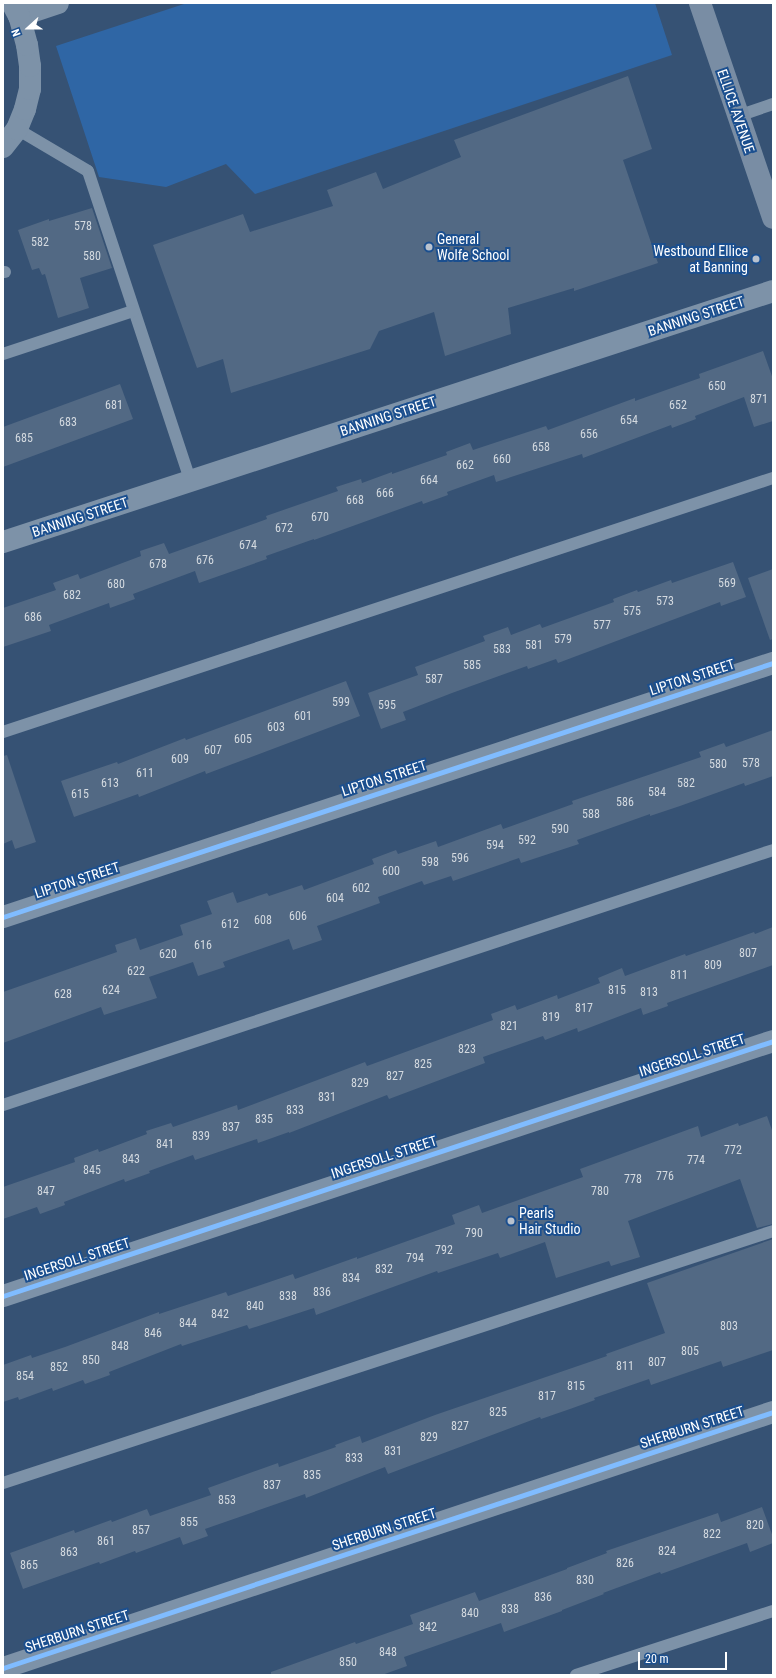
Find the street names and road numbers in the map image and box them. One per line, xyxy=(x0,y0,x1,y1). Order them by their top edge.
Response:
street label: ELLICE AVENUE xyxy=(714,67,758,155)
street label: BANNING STREET xyxy=(646,293,746,339)
street label: BANNING STREET xyxy=(338,393,438,439)
street label: BANNING STREET xyxy=(30,494,130,540)
street label: LIPTON STREET xyxy=(647,655,737,699)
street label: LIPTON STREET xyxy=(339,756,429,800)
street label: LIPTON STREET xyxy=(32,858,122,902)
street label: INGERSOLL STREET xyxy=(637,1030,747,1080)
street label: INGERSOLL STREET xyxy=(329,1132,439,1182)
street label: INGERSOLL STREET xyxy=(22,1234,132,1284)
street label: SHERBURN STREET xyxy=(638,1402,746,1452)
street label: SHERBURN STREET xyxy=(330,1504,438,1554)
street label: SHERBURN STREET xyxy=(23,1606,131,1656)

